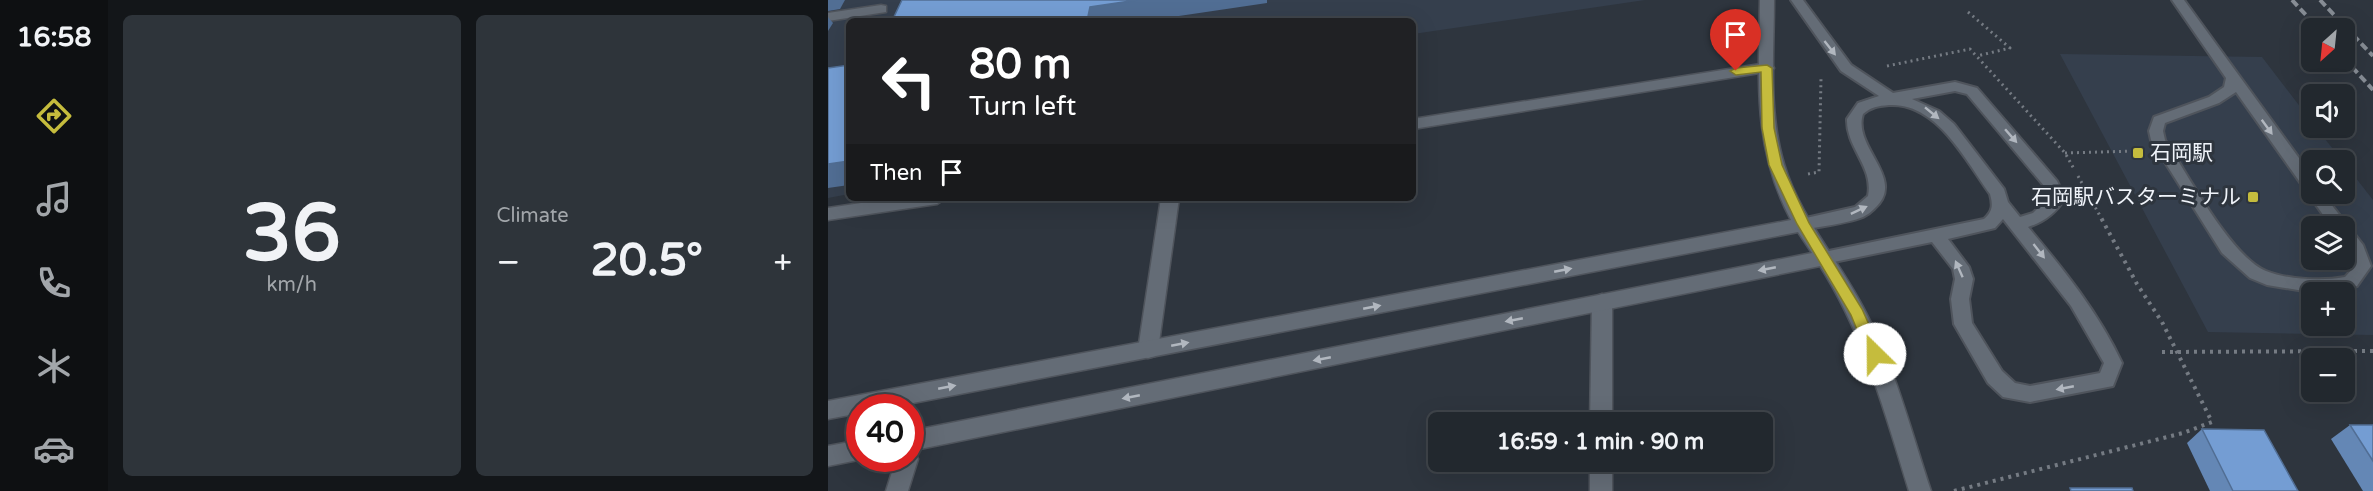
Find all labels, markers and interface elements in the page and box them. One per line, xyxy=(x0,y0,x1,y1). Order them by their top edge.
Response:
pin xyxy=(1710,9,1761,71)
icon: arrive xyxy=(1719,18,1752,51)
north arrow xyxy=(2301,18,2355,72)
map controls xyxy=(2301,18,2355,402)
text: 16:58 xyxy=(17,21,91,54)
text: 80 m xyxy=(969,39,1071,90)
one-way arrow xyxy=(1824,40,1837,56)
icon: left xyxy=(870,42,948,120)
button: sound xyxy=(2301,84,2355,138)
text: Turn left xyxy=(969,90,1076,123)
icon: directions xyxy=(33,95,75,137)
one-way arrow xyxy=(1924,106,1940,119)
one-way arrow xyxy=(2260,119,2273,135)
one-way arrow xyxy=(2004,128,2017,143)
place label: 石岡駅 xyxy=(2150,141,2213,166)
marker: 石岡駅 xyxy=(2131,146,2145,160)
button: search xyxy=(2301,150,2355,204)
icon: arrive xyxy=(935,156,968,189)
text: Then xyxy=(870,160,923,186)
icon: music xyxy=(33,178,75,220)
place label: 石岡駅バスターミナル xyxy=(2031,185,2241,210)
text: 36 xyxy=(243,187,341,281)
marker: 石岡駅バスターミナル xyxy=(2246,190,2260,204)
text: Climate xyxy=(497,204,569,228)
one-way arrow xyxy=(1851,205,1868,214)
button: layers xyxy=(2301,216,2355,270)
text: 20.5° xyxy=(590,234,703,288)
text: − xyxy=(497,243,520,282)
text: + xyxy=(773,243,792,282)
one-way arrow xyxy=(2032,243,2045,259)
one-way arrow xyxy=(1954,259,1964,277)
icon: phone xyxy=(33,262,75,304)
one-way arrow xyxy=(1554,265,1573,274)
one-way arrow xyxy=(1757,265,1776,274)
text: km/h xyxy=(267,273,317,297)
button: + xyxy=(2301,282,2355,336)
one-way arrow xyxy=(1363,302,1382,311)
one-way arrow xyxy=(1504,316,1523,325)
position arrow xyxy=(1843,322,1907,386)
one-way arrow xyxy=(1171,339,1190,348)
icon: climate xyxy=(33,345,75,387)
button: − xyxy=(2301,348,2355,402)
one-way arrow xyxy=(1313,355,1332,364)
one-way arrow xyxy=(938,382,957,391)
one-way arrow xyxy=(2055,384,2074,393)
one-way arrow xyxy=(1122,393,1141,402)
speed limit sign: 40 xyxy=(846,394,924,472)
icon: car xyxy=(33,428,75,470)
text: 16:59 · 1 min · 90 m xyxy=(1497,429,1704,455)

